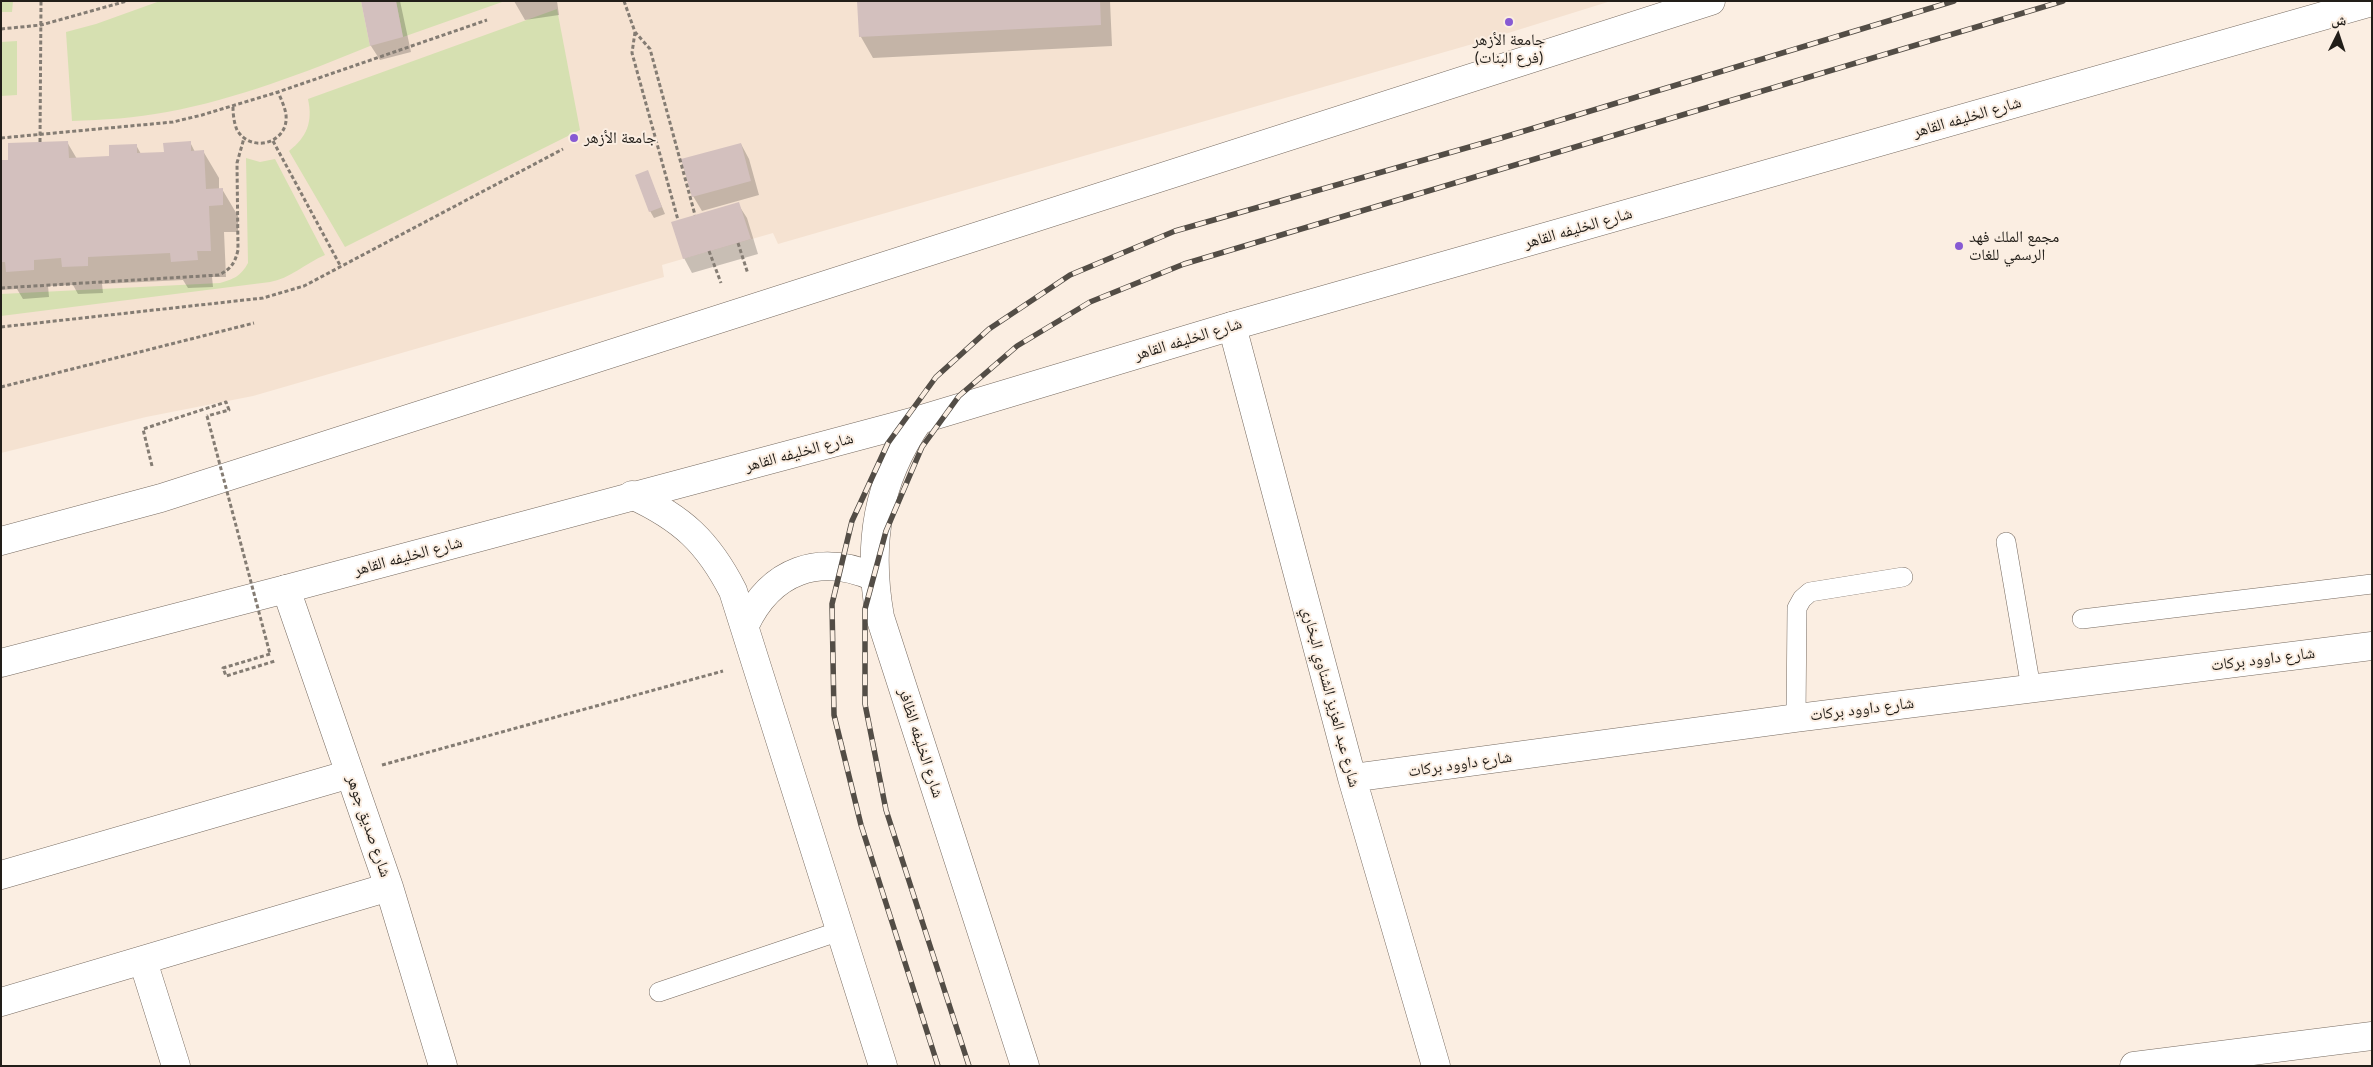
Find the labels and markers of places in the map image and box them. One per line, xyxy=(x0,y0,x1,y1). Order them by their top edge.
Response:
marker: جامعة الأزهر (فرع البنات) xyxy=(1503,16,1515,28)
place label: جامعة الأزهر (فرع البنات) xyxy=(1473,30,1545,68)
place label: جامعة الأزهر xyxy=(584,128,656,148)
marker: جامعة الأزهر xyxy=(568,132,580,144)
place label: مجمع الملك فهد الرسمي للغات xyxy=(1969,227,2059,265)
marker: مجمع الملك فهد الرسمي للغات xyxy=(1953,240,1965,252)

